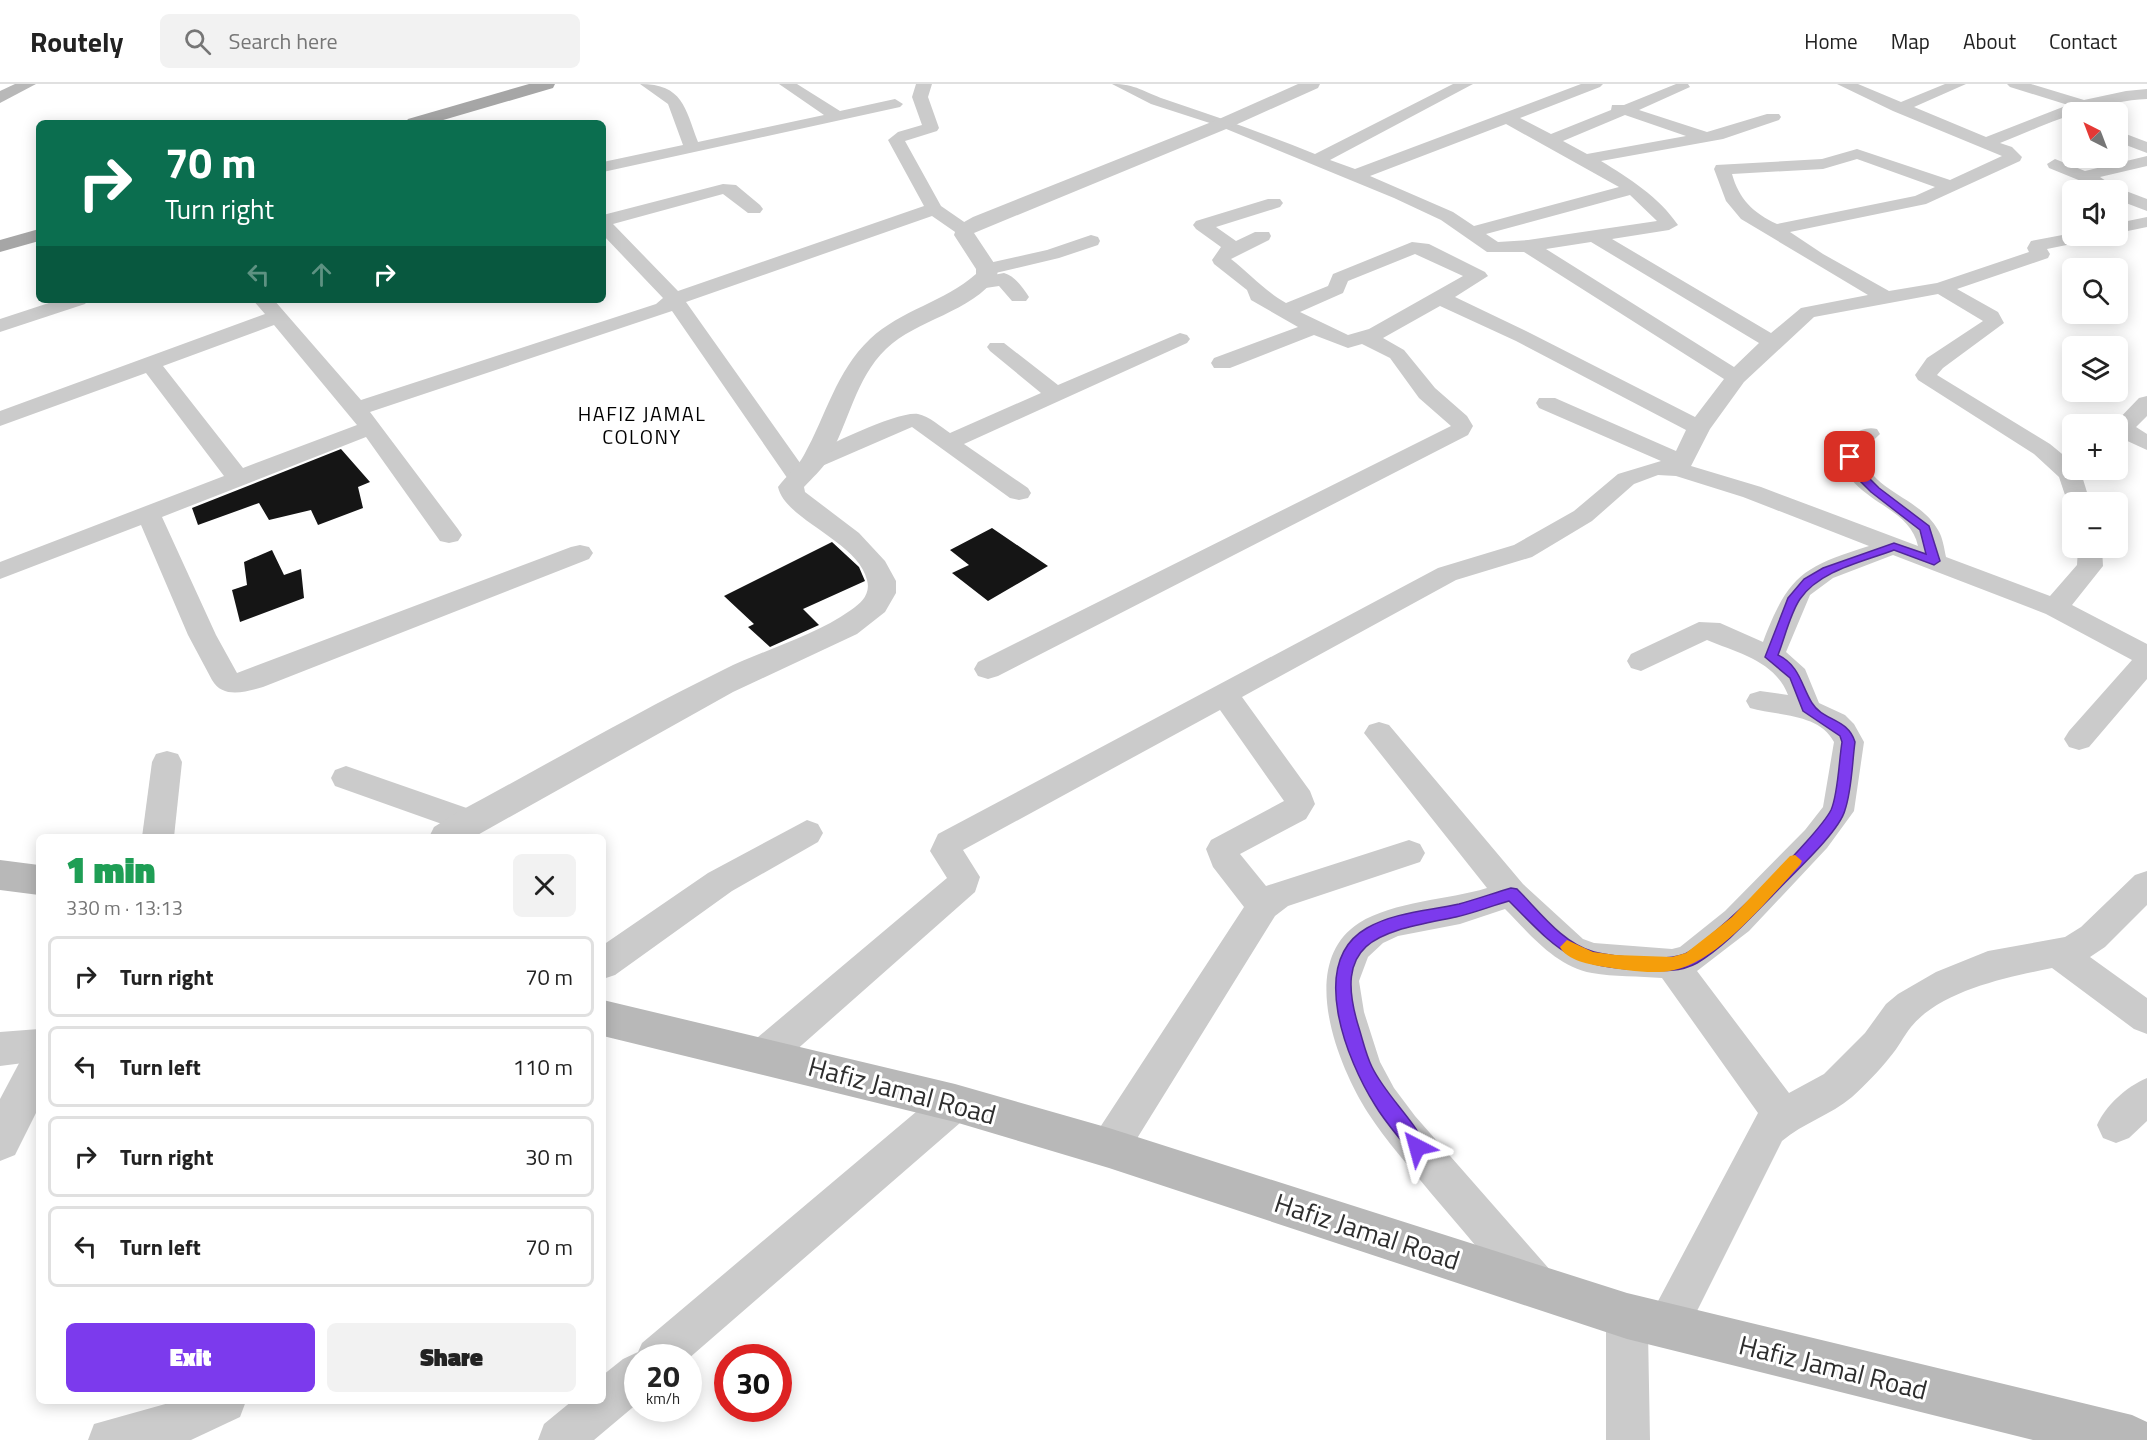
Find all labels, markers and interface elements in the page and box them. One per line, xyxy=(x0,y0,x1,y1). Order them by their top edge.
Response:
search box xyxy=(160,14,580,68)
text: Routely xyxy=(30,20,124,63)
text: Search here xyxy=(229,24,338,58)
icon: search xyxy=(181,25,214,58)
text: Home xyxy=(1804,25,1858,57)
text: Map xyxy=(1891,25,1930,57)
text: About xyxy=(1963,25,2016,57)
text: Contact xyxy=(2049,25,2117,57)
north arrow xyxy=(2062,102,2128,168)
map controls xyxy=(2062,102,2128,558)
text: 70 m xyxy=(165,130,257,194)
icon: right xyxy=(66,144,144,222)
button: sound xyxy=(2062,180,2128,246)
text: Turn right xyxy=(165,188,274,229)
icon: left xyxy=(242,258,275,291)
icon: ahead xyxy=(305,258,338,291)
icon: right xyxy=(368,258,401,291)
button: search xyxy=(2062,258,2128,324)
button: layers xyxy=(2062,336,2128,402)
district label: HAFIZ JAMAL COLONY xyxy=(578,398,706,452)
button: + xyxy=(2062,414,2128,480)
pin xyxy=(1824,431,1875,482)
icon: arrive xyxy=(1833,440,1866,473)
button: − xyxy=(2062,492,2128,558)
text: 1 min xyxy=(66,842,155,897)
button: close xyxy=(513,854,576,917)
text: 330 m · 13:13 xyxy=(66,892,183,923)
icon: right xyxy=(69,960,102,993)
text: Turn right xyxy=(120,960,214,994)
text: 70 m xyxy=(525,960,573,994)
street label: Hafiz Jamal Road xyxy=(804,1045,1001,1134)
icon: left xyxy=(69,1050,102,1083)
text: Turn left xyxy=(120,1050,201,1084)
text: 110 m xyxy=(513,1050,573,1084)
position arrow xyxy=(1385,1115,1449,1179)
icon: right xyxy=(69,1140,102,1173)
text: Turn right xyxy=(120,1140,214,1174)
text: 30 m xyxy=(525,1140,573,1174)
street label: Hafiz Jamal Road xyxy=(1269,1181,1466,1280)
icon: left xyxy=(69,1230,102,1263)
text: Turn left xyxy=(120,1230,201,1264)
text: 70 m xyxy=(525,1230,573,1264)
button: Exit xyxy=(66,1323,315,1392)
button: Share xyxy=(327,1323,576,1392)
street label: Hafiz Jamal Road xyxy=(1735,1323,1932,1410)
speed limit sign: 30 xyxy=(714,1344,792,1422)
text: 20 xyxy=(646,1353,680,1399)
text: km/h xyxy=(646,1387,680,1410)

